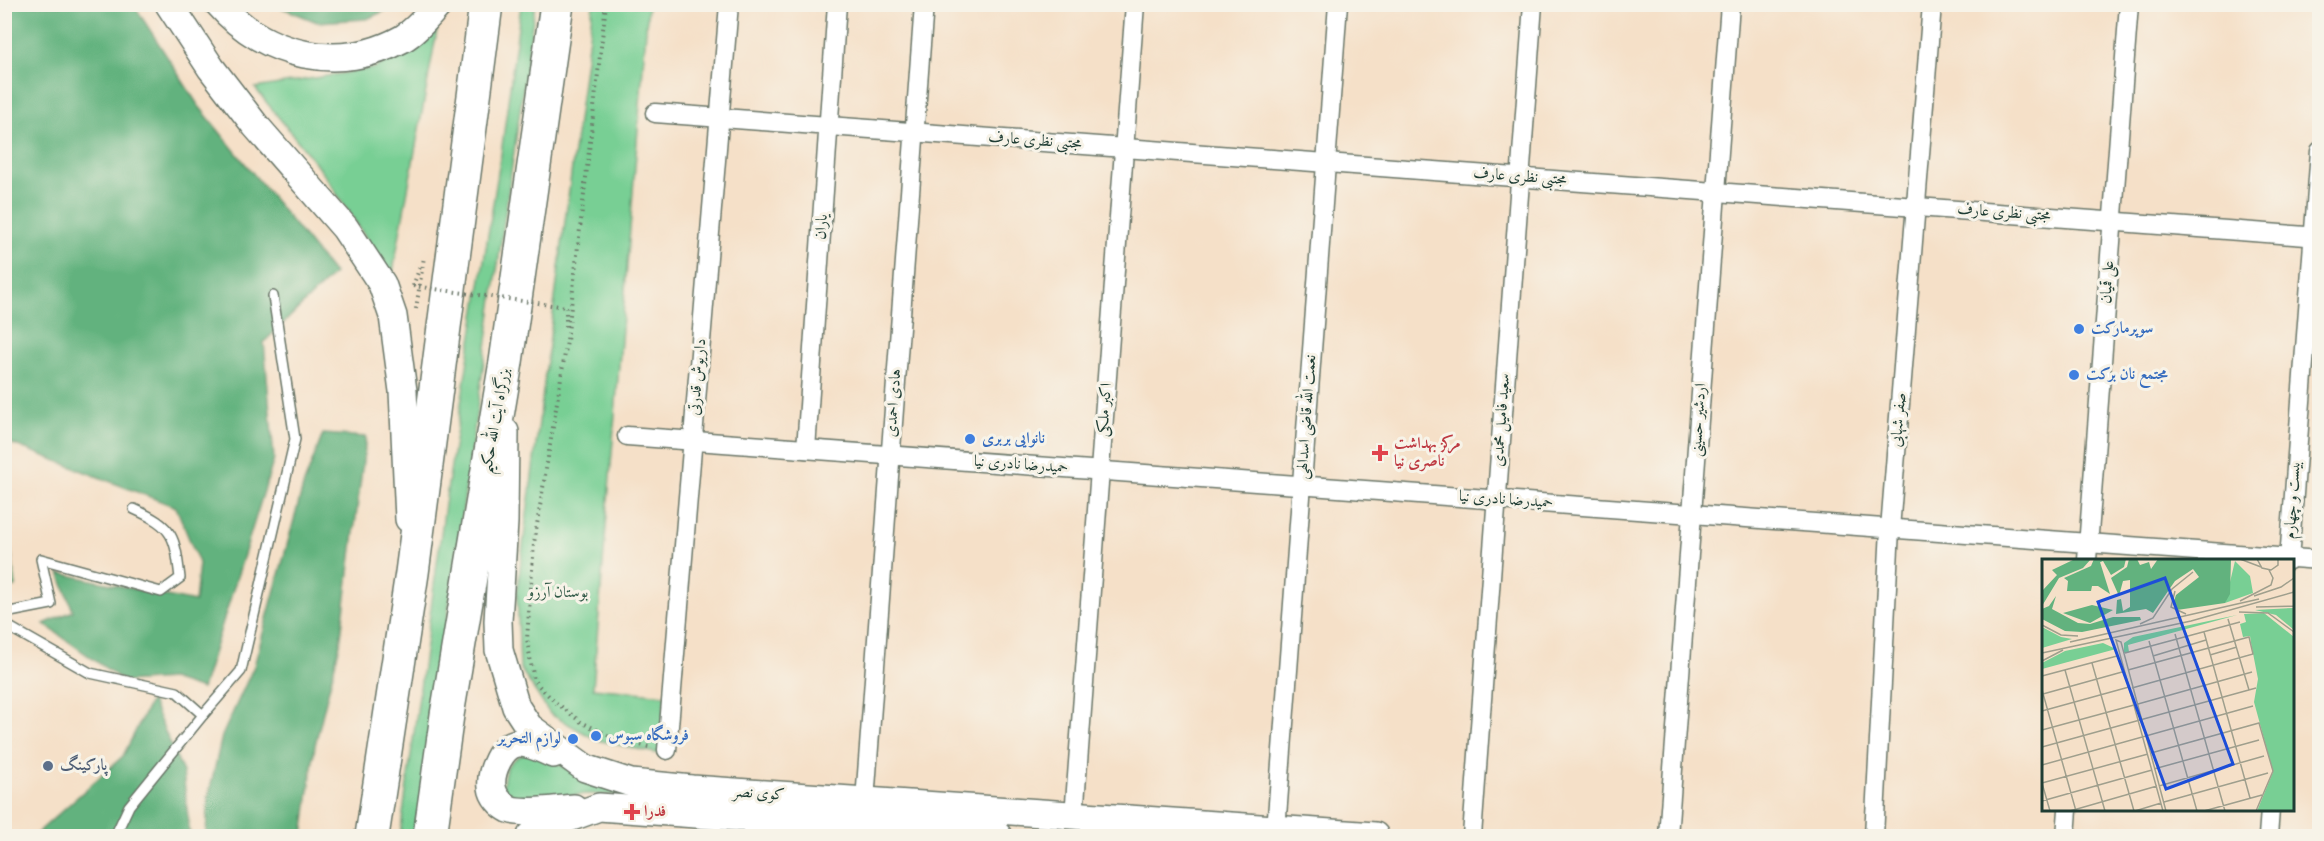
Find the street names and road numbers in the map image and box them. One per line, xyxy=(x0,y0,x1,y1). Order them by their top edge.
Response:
street label: مجتبی نظری عارف xyxy=(987,128,1083,156)
street label: مجتبی نظری عارف xyxy=(1472,164,1568,192)
street label: مجتبی نظری عارف xyxy=(1956,200,2052,228)
street label: یاران xyxy=(811,213,833,241)
street label: علی قمیان xyxy=(2097,260,2119,304)
street label: داریوش قدرتی xyxy=(685,338,711,416)
street label: نعمت الله قاضی اسدالهی xyxy=(1289,354,1321,480)
street label: بزرگراه آیت الله حکیم xyxy=(473,366,520,476)
street label: هادی احمدی xyxy=(882,368,906,438)
street label: سعید فامیل محمدی xyxy=(1489,373,1515,467)
street label: اکبر ملکی xyxy=(1093,382,1117,438)
street label: اردشیر حسینی xyxy=(1686,383,1712,457)
street label: صفر شهابی xyxy=(1887,392,1911,448)
street label: حمیدرضا نادری نیا xyxy=(973,452,1069,478)
street label: بیست و چهارم xyxy=(2280,460,2309,540)
street label: حمیدرضا نادری نیا xyxy=(1458,487,1554,513)
street label: کوی نصر xyxy=(730,782,786,806)

